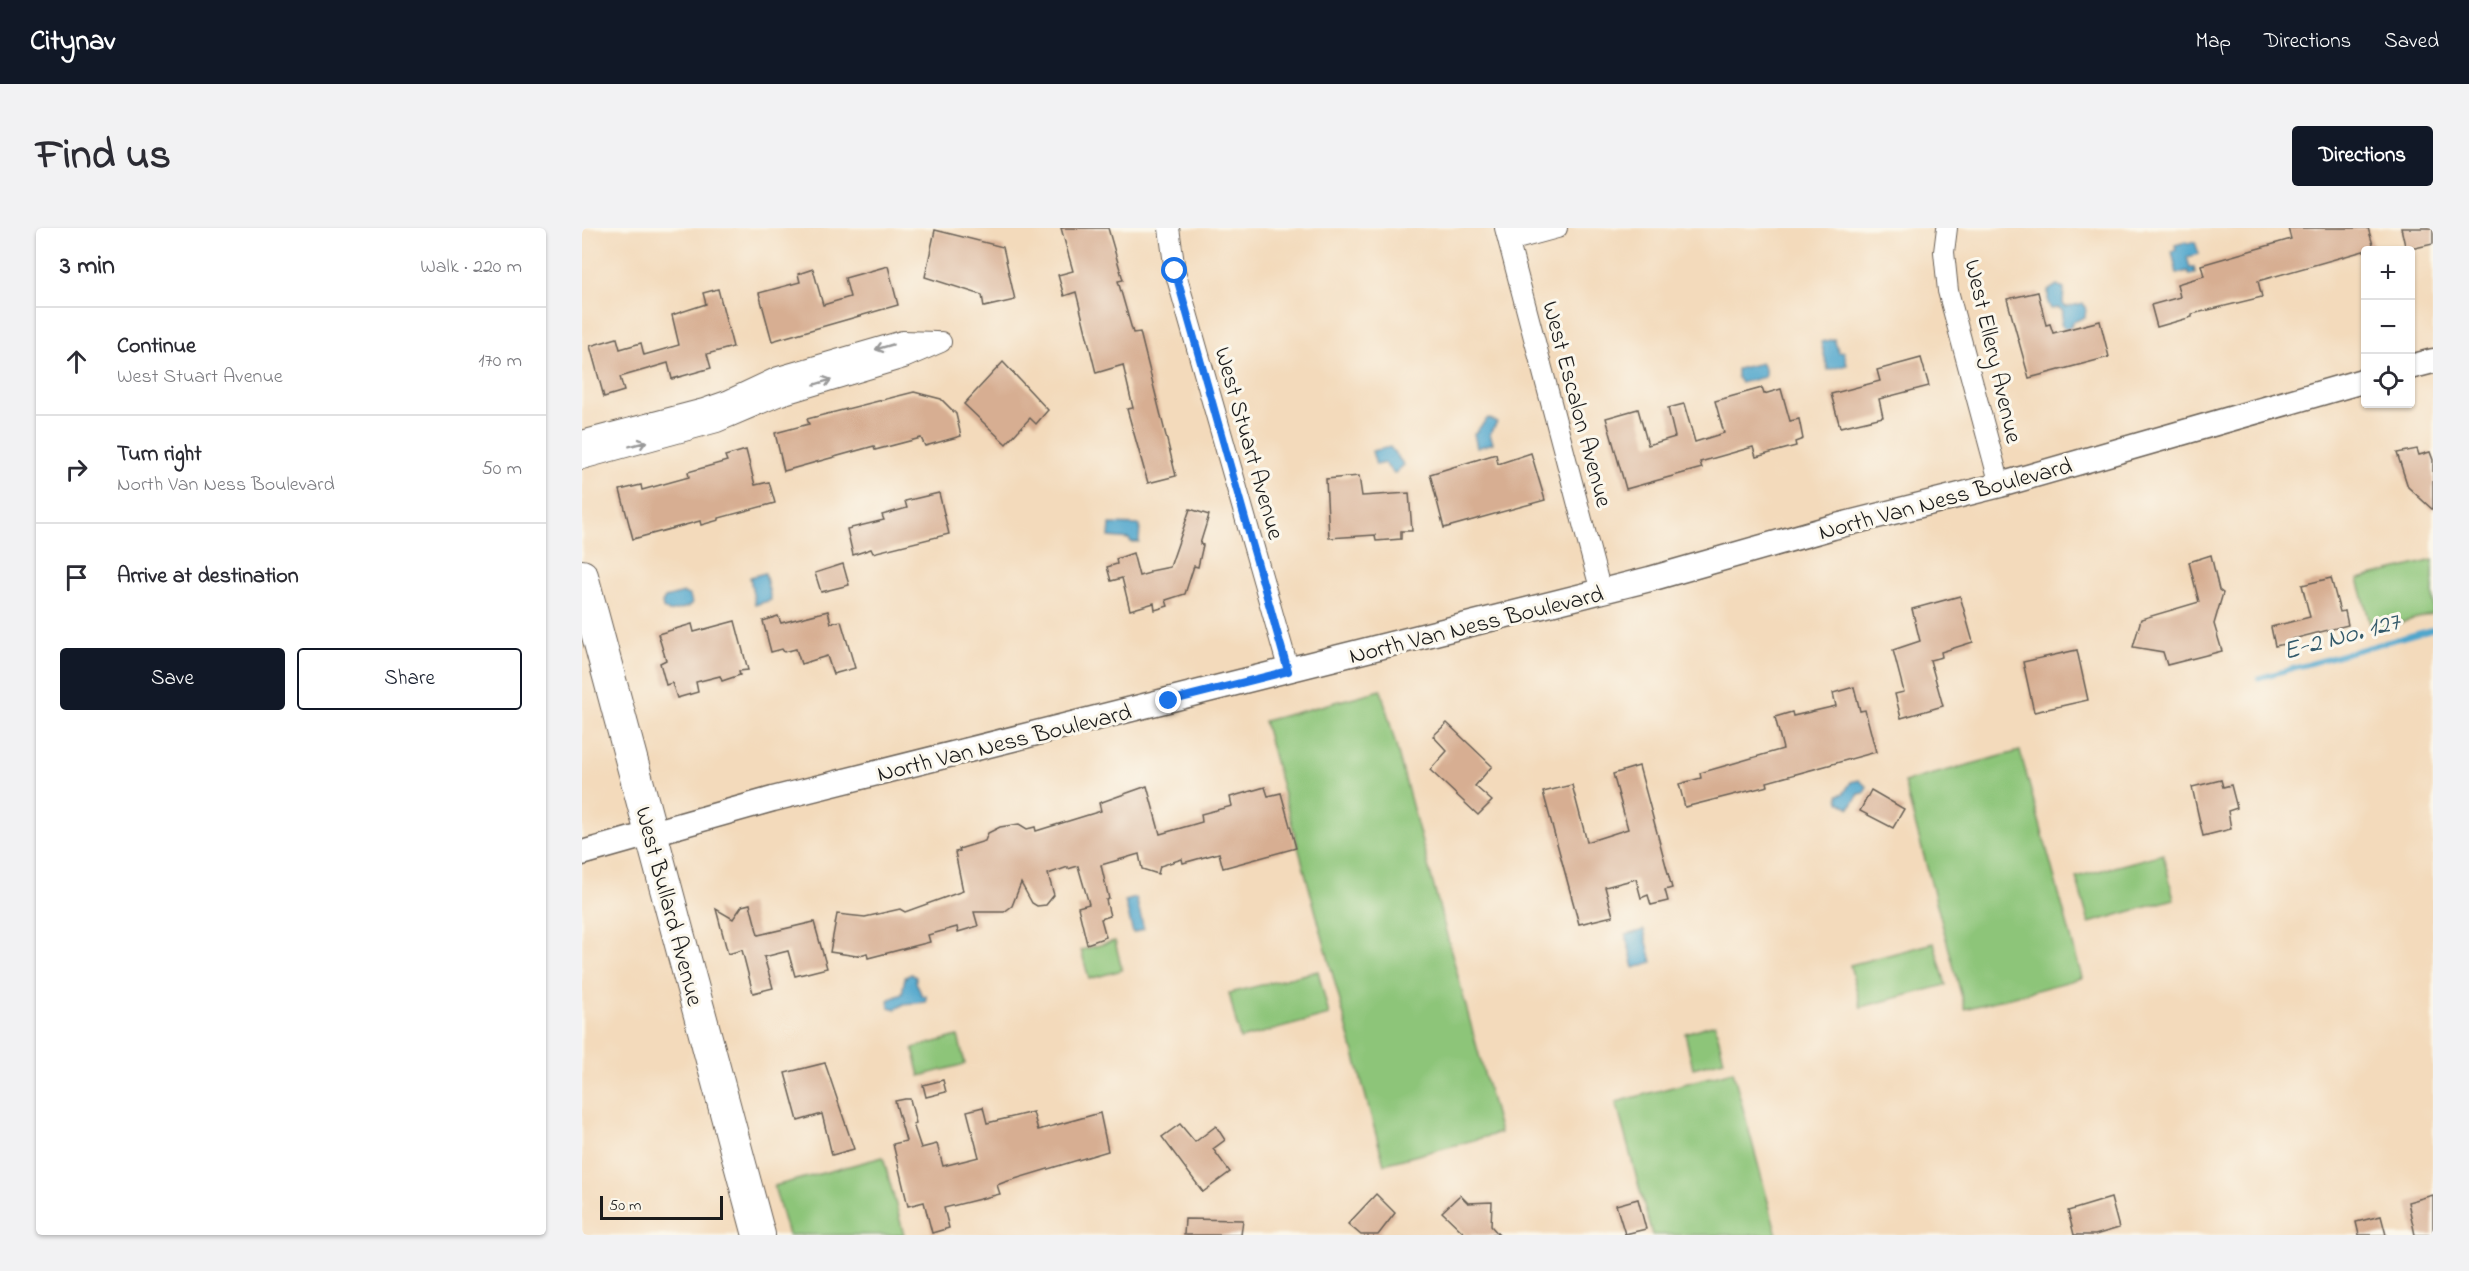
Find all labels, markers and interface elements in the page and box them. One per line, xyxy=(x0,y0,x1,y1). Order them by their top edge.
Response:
text: Citynav xyxy=(30,22,115,63)
text: Map xyxy=(2195,27,2231,57)
text: Directions xyxy=(2264,27,2351,57)
text: Saved xyxy=(2384,27,2439,57)
text: Find us xyxy=(36,126,171,187)
button: Directions xyxy=(2292,126,2433,186)
map controls xyxy=(2361,246,2415,408)
button: + xyxy=(2361,246,2415,300)
text: 3 min xyxy=(60,248,115,286)
text: Walk · 220 m xyxy=(420,253,522,282)
street label: West Ellery Avenue xyxy=(1952,256,2030,447)
route start xyxy=(1161,257,1187,283)
street label: West Escalon Avenue xyxy=(1531,298,1620,512)
button: − xyxy=(2361,300,2415,354)
text: Continue xyxy=(117,331,196,363)
one-way arrow xyxy=(874,341,893,353)
street label: West Stuart Avenue xyxy=(1203,343,1292,544)
icon: ahead xyxy=(60,345,93,378)
text: 170 m xyxy=(478,347,522,376)
button: locate xyxy=(2361,354,2415,408)
text: West Stuart Avenue xyxy=(117,363,283,392)
one-way arrow xyxy=(813,376,832,387)
one-way arrow xyxy=(629,437,648,449)
text: Turn right xyxy=(117,439,202,471)
street label: North Van Ness Boulevard xyxy=(1815,450,2077,551)
icon: right xyxy=(60,453,93,486)
text: 50 m xyxy=(481,455,522,484)
text: North Van Ness Boulevard xyxy=(117,471,335,500)
icon: arrive xyxy=(60,561,93,594)
text: Arrive at destination xyxy=(117,561,299,593)
street label: North Van Ness Boulevard xyxy=(1346,578,1608,675)
water label: E-2 No. 127 xyxy=(2279,603,2407,672)
button: Save xyxy=(60,648,285,710)
button: Share xyxy=(297,648,522,710)
route end xyxy=(1155,687,1181,713)
street label: North Van Ness Boulevard xyxy=(874,696,1136,793)
street label: West Bullard Avenue xyxy=(624,803,711,1010)
scale bar xyxy=(600,1193,723,1220)
text: 50 m xyxy=(609,1194,641,1218)

